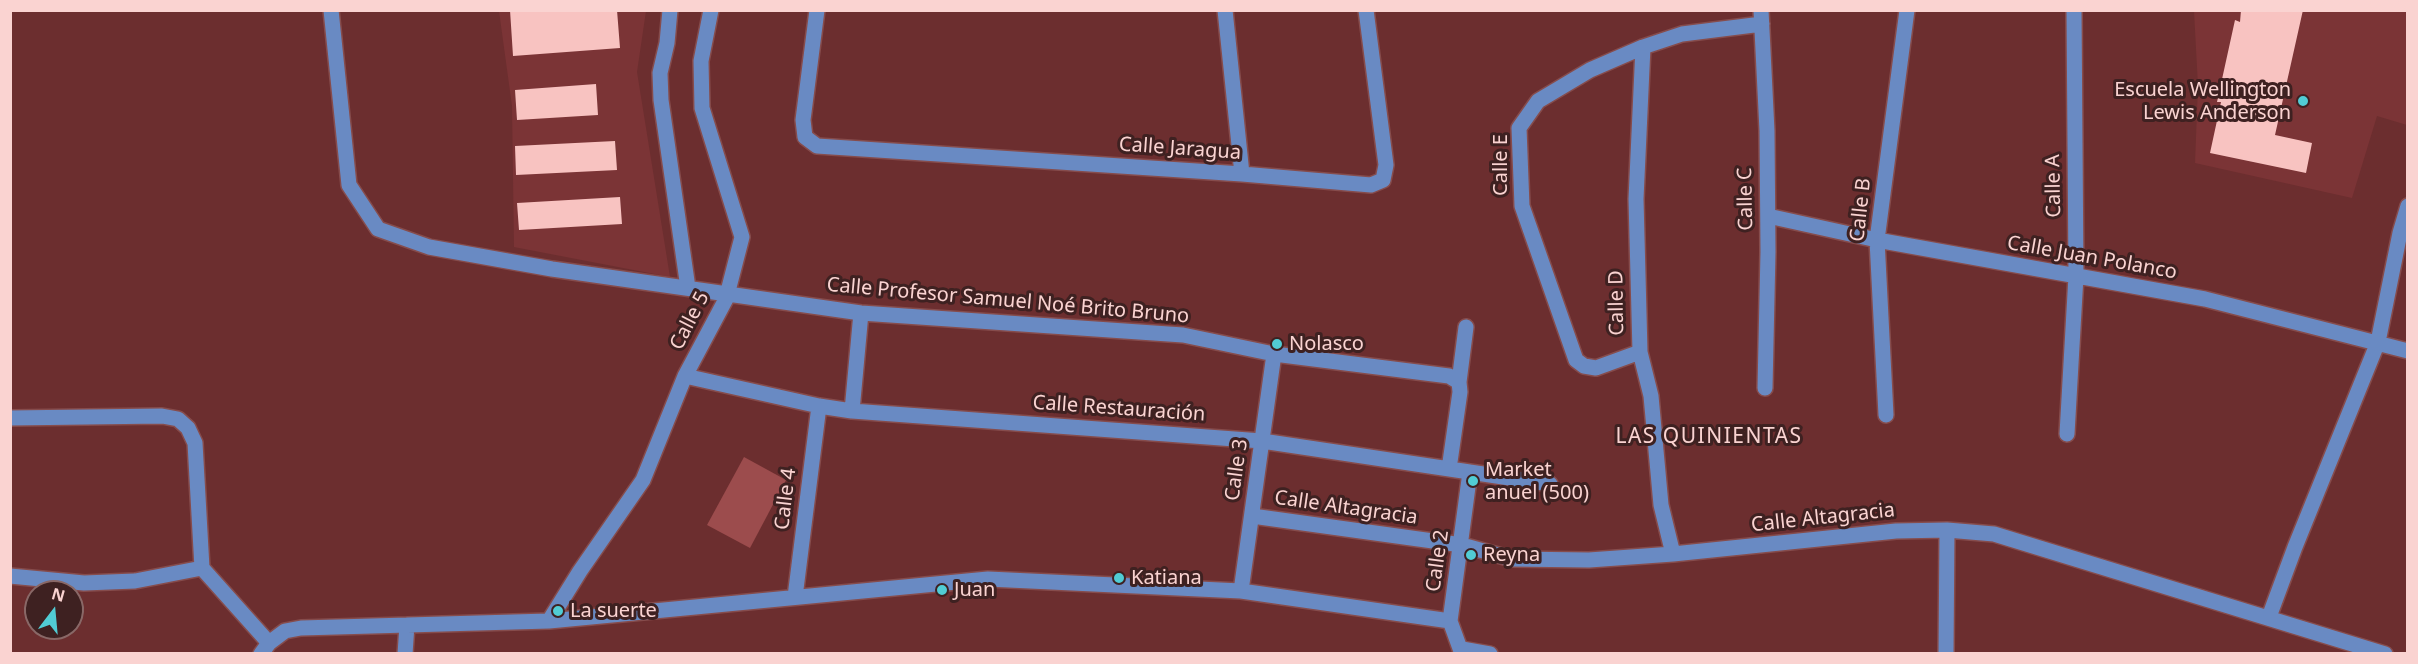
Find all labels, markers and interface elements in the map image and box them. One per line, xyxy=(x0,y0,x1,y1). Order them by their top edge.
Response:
place label: Escuela Wellington Lewis Anderson xyxy=(2114,78,2291,125)
marker: Escuela Wellington Lewis Anderson xyxy=(2296,94,2310,108)
street label: Calle Jaragua xyxy=(1118,133,1242,165)
street label: Calle E xyxy=(1489,134,1513,196)
street label: Calle A xyxy=(2041,154,2067,218)
street label: Calle C xyxy=(1733,167,1759,231)
street label: Calle B xyxy=(1846,177,1876,243)
street label: Calle Juan Polanco xyxy=(2005,231,2179,285)
street label: Calle D xyxy=(1604,270,1630,336)
street label: Calle Profesor Samuel Noé Brito Bruno xyxy=(826,273,1190,329)
street label: Calle 5 xyxy=(665,288,715,354)
place label: Nolasco xyxy=(1289,332,1364,356)
marker: Nolasco xyxy=(1270,337,1284,351)
street label: Calle Restauración xyxy=(1032,391,1206,427)
district label: LAS QUINIENTAS xyxy=(1615,424,1803,450)
street label: Calle 3 xyxy=(1221,438,1253,502)
place label: Market anuel (500) xyxy=(1485,458,1589,505)
street label: Calle 4 xyxy=(770,467,802,531)
marker: Market anuel (500) xyxy=(1466,474,1480,488)
street label: Calle Altagracia xyxy=(1273,486,1419,530)
street label: Calle Altagracia xyxy=(1750,499,1896,537)
street label: Calle 2 xyxy=(1422,529,1454,593)
place label: Reyna xyxy=(1483,543,1540,567)
marker: Reyna xyxy=(1464,548,1478,562)
place label: Katiana xyxy=(1131,566,1202,590)
marker: Katiana xyxy=(1112,571,1126,585)
place label: Juan xyxy=(954,578,995,602)
north arrow xyxy=(24,580,84,640)
text: N xyxy=(49,582,68,607)
marker: Juan xyxy=(935,583,949,597)
place label: La suerte xyxy=(570,599,657,623)
marker: La suerte xyxy=(551,604,565,618)

